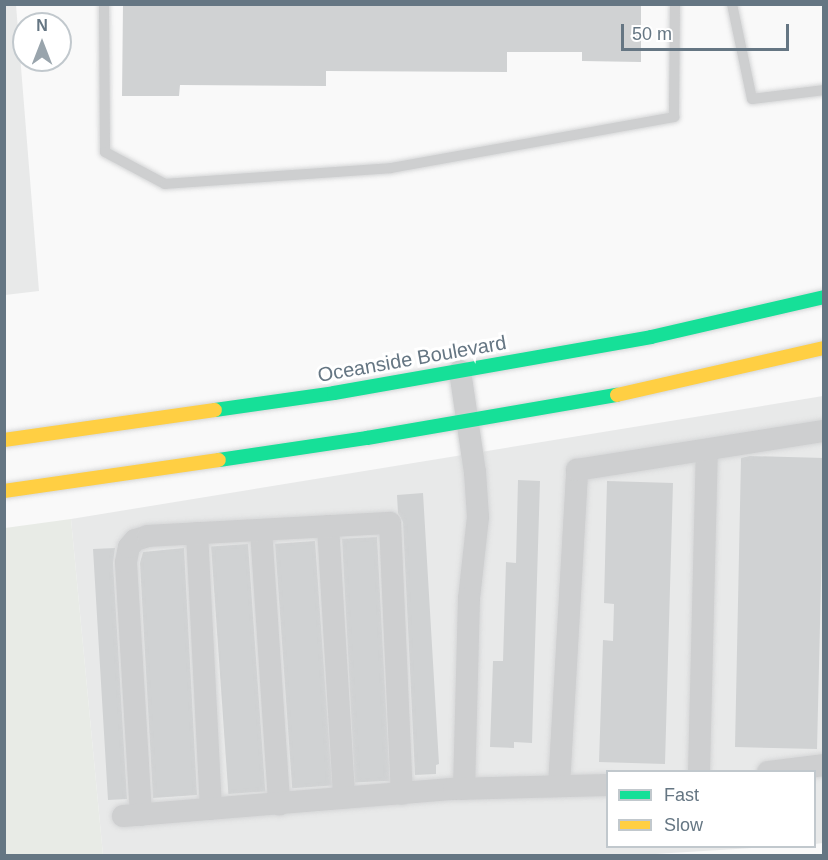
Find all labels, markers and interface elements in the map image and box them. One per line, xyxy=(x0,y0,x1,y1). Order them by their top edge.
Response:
north arrow xyxy=(12,12,72,72)
scale bar xyxy=(624,12,792,50)
text: N xyxy=(36,17,48,34)
text: 50 m xyxy=(632,24,672,44)
street label: Oceanside Boulevard xyxy=(316,331,508,387)
legend xyxy=(606,770,816,848)
text: Fast xyxy=(664,785,699,805)
text: Slow xyxy=(664,815,703,835)

